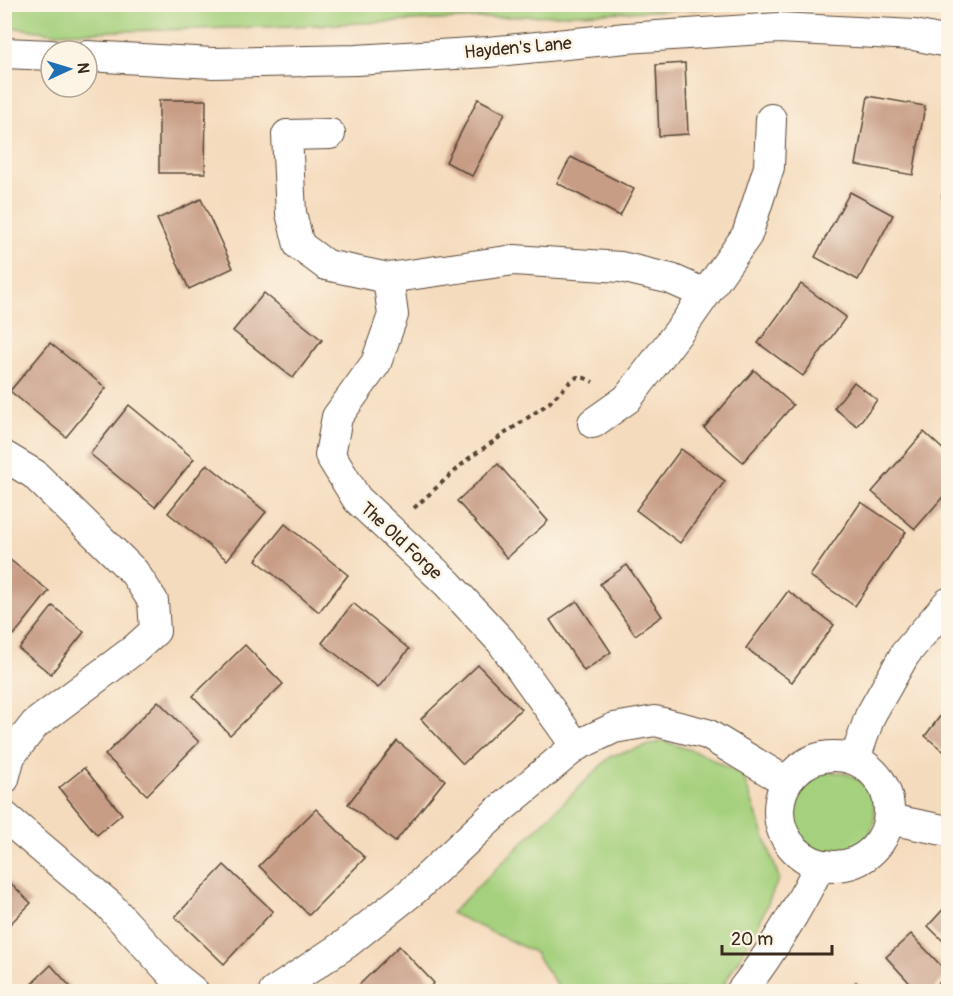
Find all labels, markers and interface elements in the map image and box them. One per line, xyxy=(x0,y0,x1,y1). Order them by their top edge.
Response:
street label: Hayden's Lane xyxy=(463,32,573,64)
north arrow xyxy=(39,39,99,99)
text: N xyxy=(73,62,93,74)
street label: The Old Forge xyxy=(355,497,447,585)
scale bar xyxy=(722,918,832,956)
text: 20 m xyxy=(731,928,773,951)

